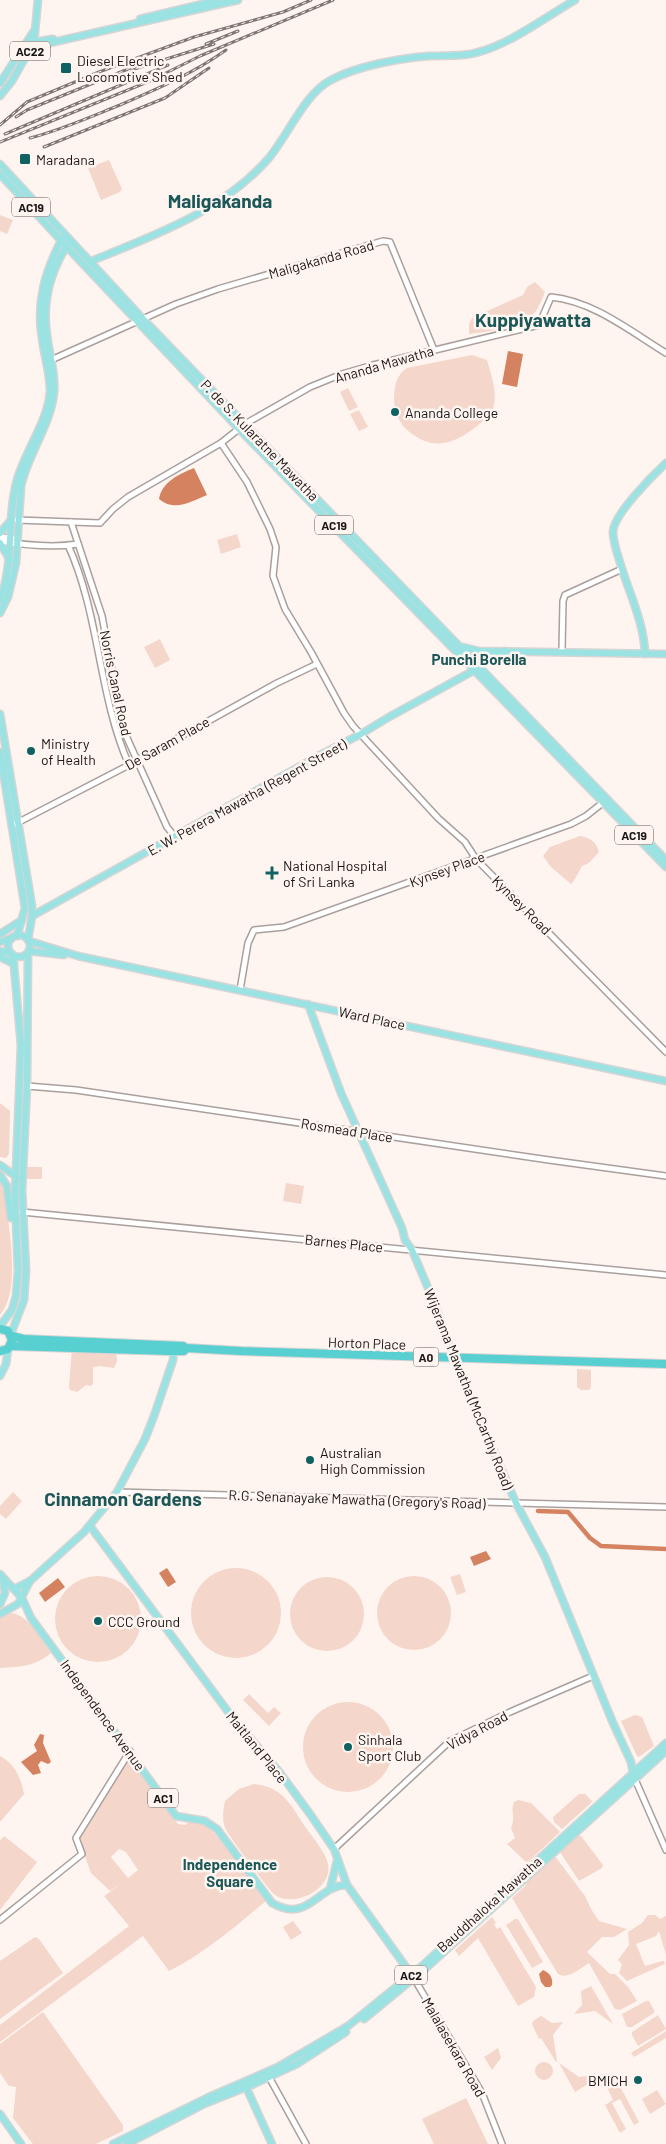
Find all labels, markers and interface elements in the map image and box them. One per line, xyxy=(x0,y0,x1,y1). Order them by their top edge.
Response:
road number: AC22 xyxy=(10,41,50,60)
place label: Diesel Electric Locomotive Shed xyxy=(77,52,183,85)
marker: Diesel Electric Locomotive Shed xyxy=(59,61,73,75)
place label: Maradana xyxy=(36,151,95,168)
marker: Maradana xyxy=(18,152,32,166)
district label: Maligakanda xyxy=(168,189,272,212)
road number: AC19 xyxy=(12,198,50,216)
street label: Maligakanda Road xyxy=(266,236,376,282)
district label: Kuppiyawatta xyxy=(475,308,591,331)
street label: Ananda Mawatha xyxy=(333,342,435,386)
street label: P. de S. Kularatne Mawatha xyxy=(197,376,323,504)
place label: Ananda College xyxy=(405,404,498,421)
marker: Ananda College xyxy=(389,406,401,418)
road number: AC19 xyxy=(315,516,353,534)
street label: Norris Canal Road xyxy=(96,629,136,737)
district label: Punchi Borella xyxy=(431,650,527,668)
street label: De Saram Place xyxy=(122,713,212,773)
place label: Ministry of Health xyxy=(41,735,96,768)
street label: E. W. Perera Mawatha (Regent Street) xyxy=(145,735,350,859)
marker: Ministry of Health xyxy=(25,745,37,757)
road number: AC19 xyxy=(615,826,653,844)
street label: Kynsey Place xyxy=(407,848,487,890)
place label: National Hospital of Sri Lanka xyxy=(283,857,387,890)
marker: National Hospital of Sri Lanka xyxy=(265,866,279,880)
street label: Kynsey Road xyxy=(489,872,555,938)
street label: Ward Place xyxy=(337,1003,407,1033)
street label: Rosmead Place xyxy=(300,1114,394,1146)
street label: Barnes Place xyxy=(304,1230,384,1256)
street label: Wijerama Mawatha (McCarthy Road) xyxy=(421,1286,517,1492)
street label: Horton Place xyxy=(328,1333,406,1353)
road number: A0 xyxy=(414,1348,438,1366)
place label: Australian High Commission xyxy=(320,1444,425,1477)
marker: Australian High Commission xyxy=(304,1454,316,1466)
street label: R.G. Senanayake Mawatha (Gregory's Road) xyxy=(228,1486,486,1512)
district label: Cinnamon Gardens xyxy=(44,1487,202,1510)
place label: CCC Ground xyxy=(108,1613,180,1630)
marker: CCC Ground xyxy=(92,1615,104,1627)
street label: Independence Avenue xyxy=(57,1656,149,1774)
street label: Vidya Road xyxy=(444,1707,510,1753)
street label: Maitland Place xyxy=(223,1708,291,1786)
place label: Sinhala Sport Club xyxy=(358,1731,422,1764)
marker: Sinhala Sport Club xyxy=(342,1741,354,1753)
road number: AC1 xyxy=(148,1789,178,1808)
street label: Bauddhaloka Mawatha xyxy=(433,1853,545,1955)
district label: Independence Square xyxy=(183,1855,277,1890)
road number: AC2 xyxy=(395,1966,427,1984)
street label: Malalasekara Road xyxy=(419,1994,489,2100)
place label: BMICH xyxy=(588,2072,628,2089)
marker: BMICH xyxy=(632,2074,644,2086)

